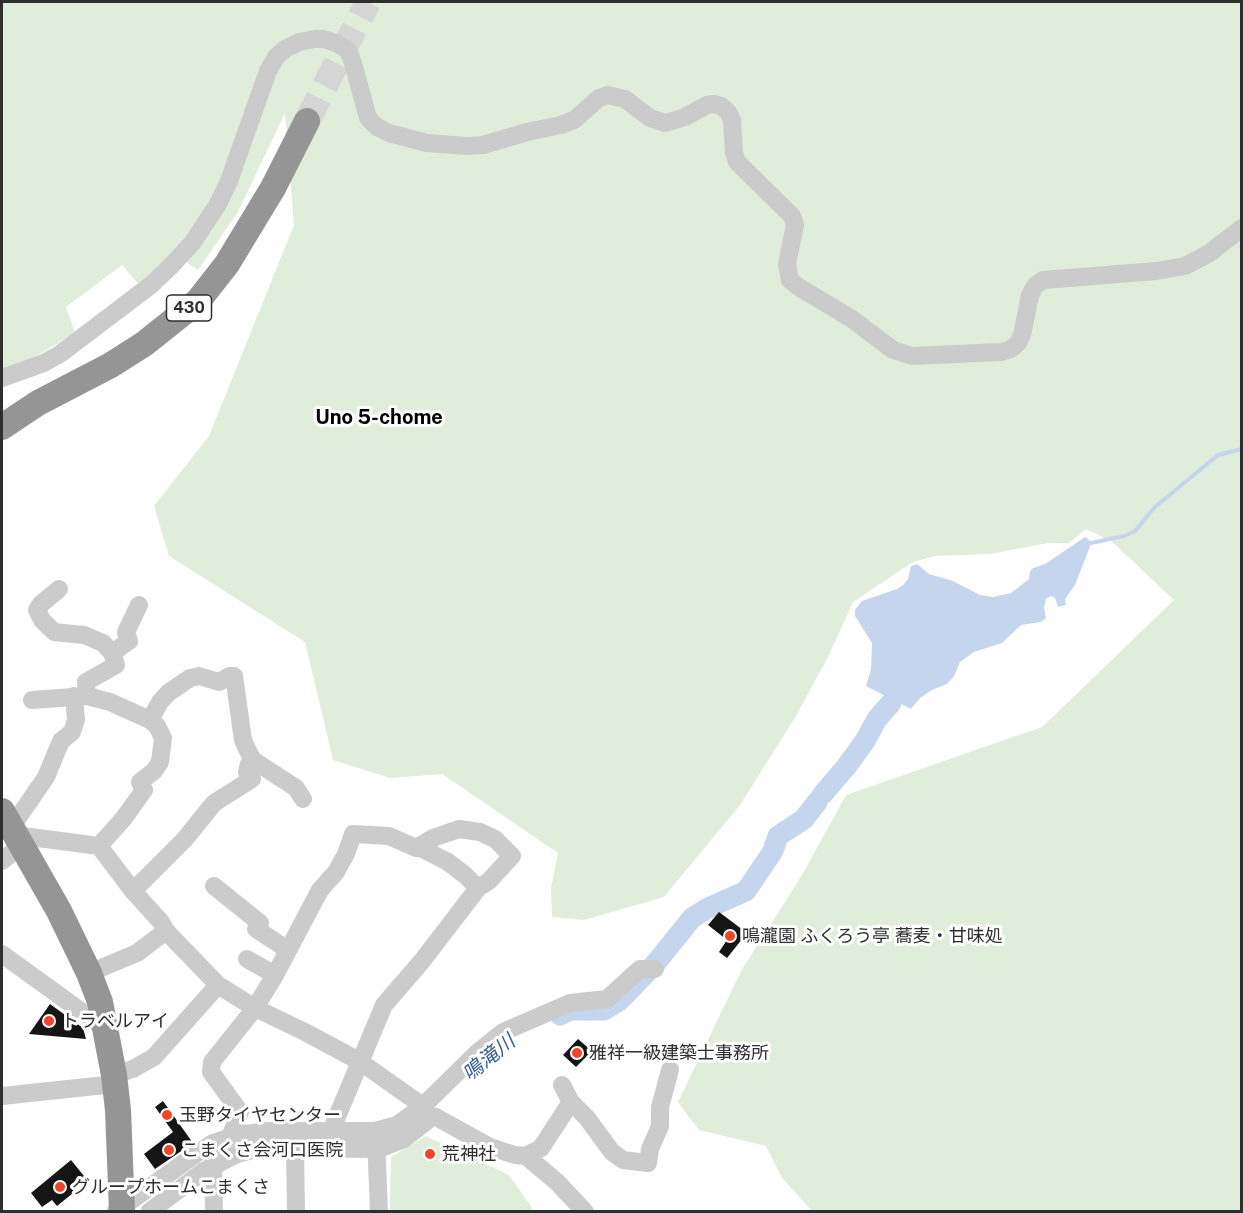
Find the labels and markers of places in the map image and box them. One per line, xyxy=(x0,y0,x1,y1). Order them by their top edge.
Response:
place label: 鳴瀧園 ふくろう亭 蕎麦・甘味処 xyxy=(742,925,1003,947)
marker: 鳴瀧園 ふくろう亭 蕎麦・甘味処 xyxy=(723,929,737,943)
place label: トラベルアイ xyxy=(61,1010,169,1032)
marker: トラベルアイ xyxy=(42,1014,56,1028)
place label: 雅祥一級建築士事務所 xyxy=(589,1042,769,1064)
marker: 雅祥一級建築士事務所 xyxy=(570,1046,584,1060)
place label: 玉野タイヤセンター xyxy=(179,1104,341,1126)
marker: 玉野タイヤセンター xyxy=(160,1108,174,1122)
place label: こまくさ会河口医院 xyxy=(181,1139,343,1161)
marker: こまくさ会河口医院 xyxy=(162,1143,176,1157)
place label: 荒神社 xyxy=(442,1143,496,1165)
marker: 荒神社 xyxy=(423,1147,437,1161)
place label: グループホームこまくさ xyxy=(72,1176,270,1198)
marker: グループホームこまくさ xyxy=(53,1180,67,1194)

